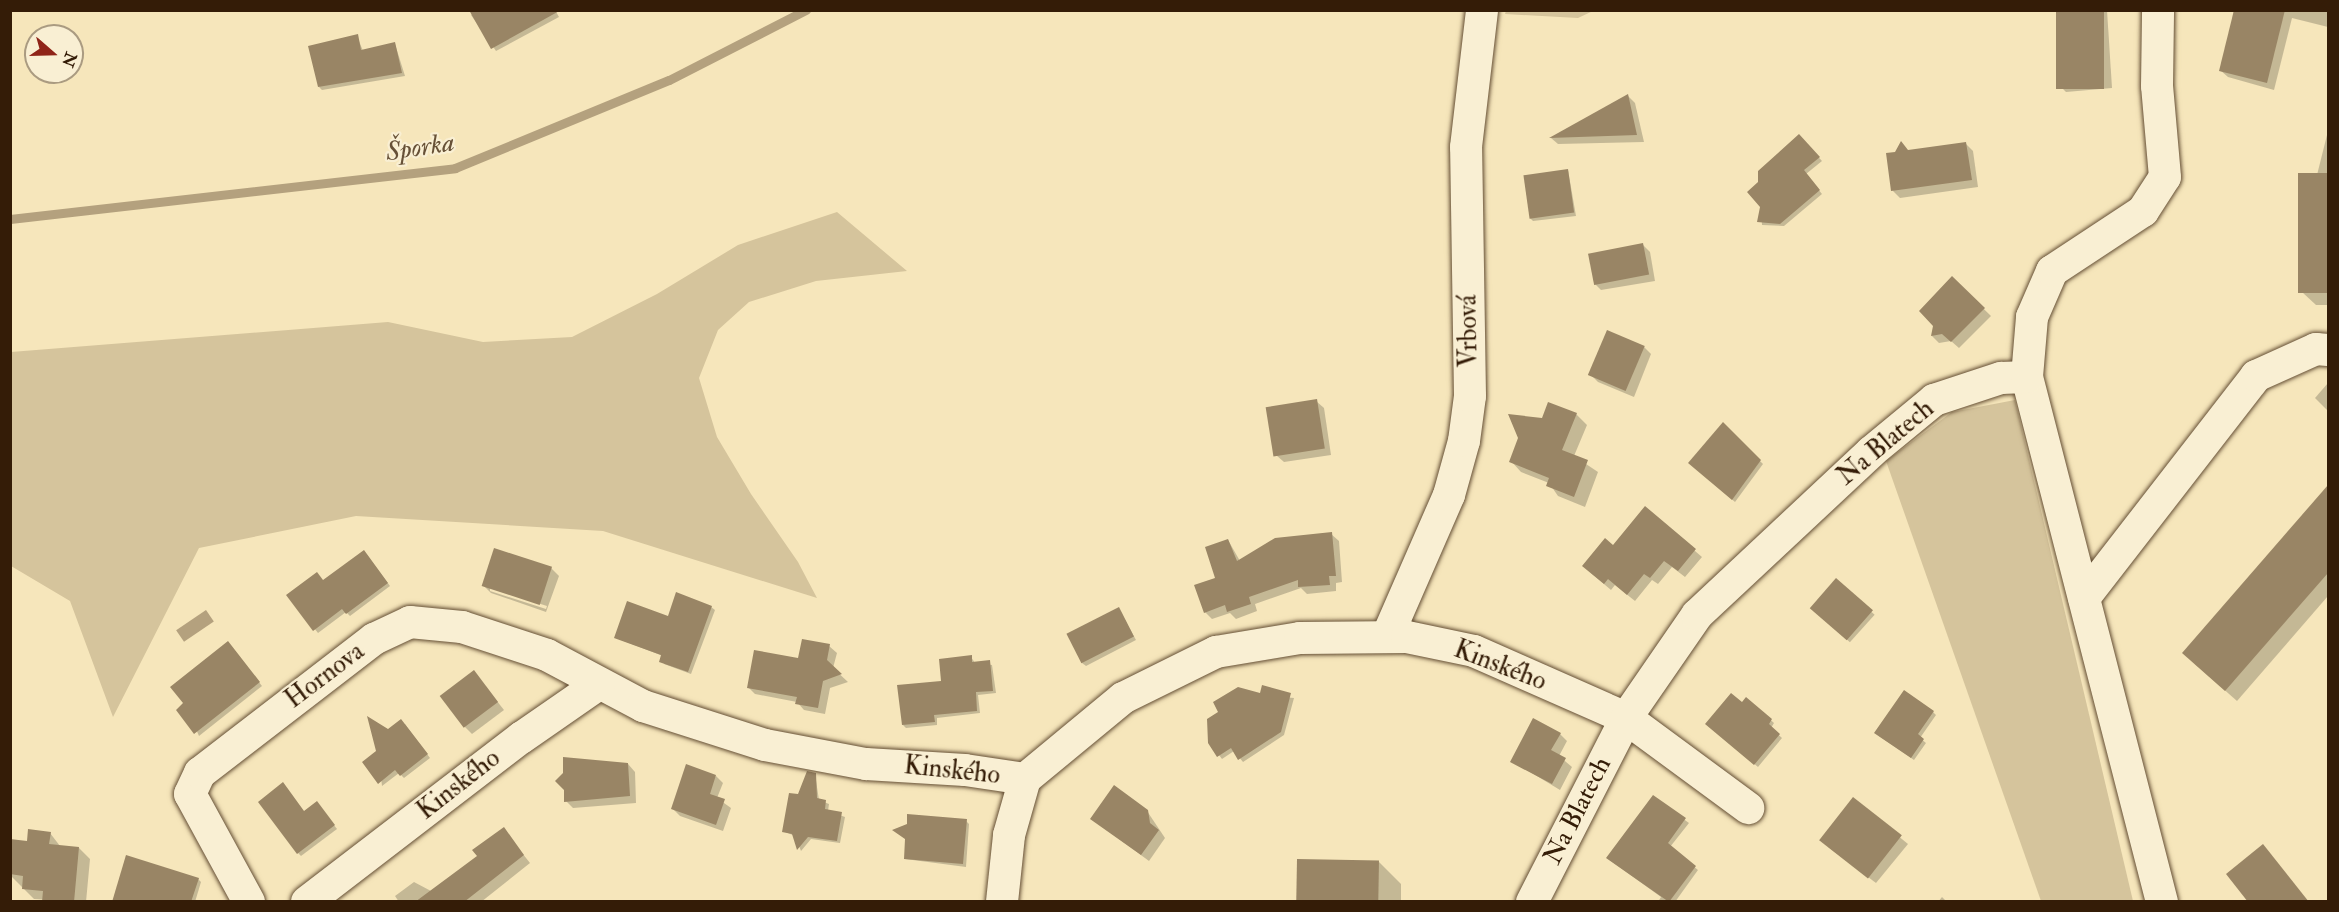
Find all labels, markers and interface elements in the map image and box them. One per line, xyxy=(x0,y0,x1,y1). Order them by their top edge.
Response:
north arrow xyxy=(24,24,84,84)
text: N xyxy=(57,49,81,70)
water label: Šporka xyxy=(383,126,457,168)
street label: Vrbová xyxy=(1453,294,1485,368)
street label: Na Blatech xyxy=(1831,394,1941,492)
street label: Kinského xyxy=(1449,634,1551,698)
street label: Hornova xyxy=(279,636,371,716)
street label: Kinského xyxy=(411,743,507,827)
street label: Kinského xyxy=(902,750,1002,792)
street label: Na Blatech xyxy=(1538,752,1618,870)

